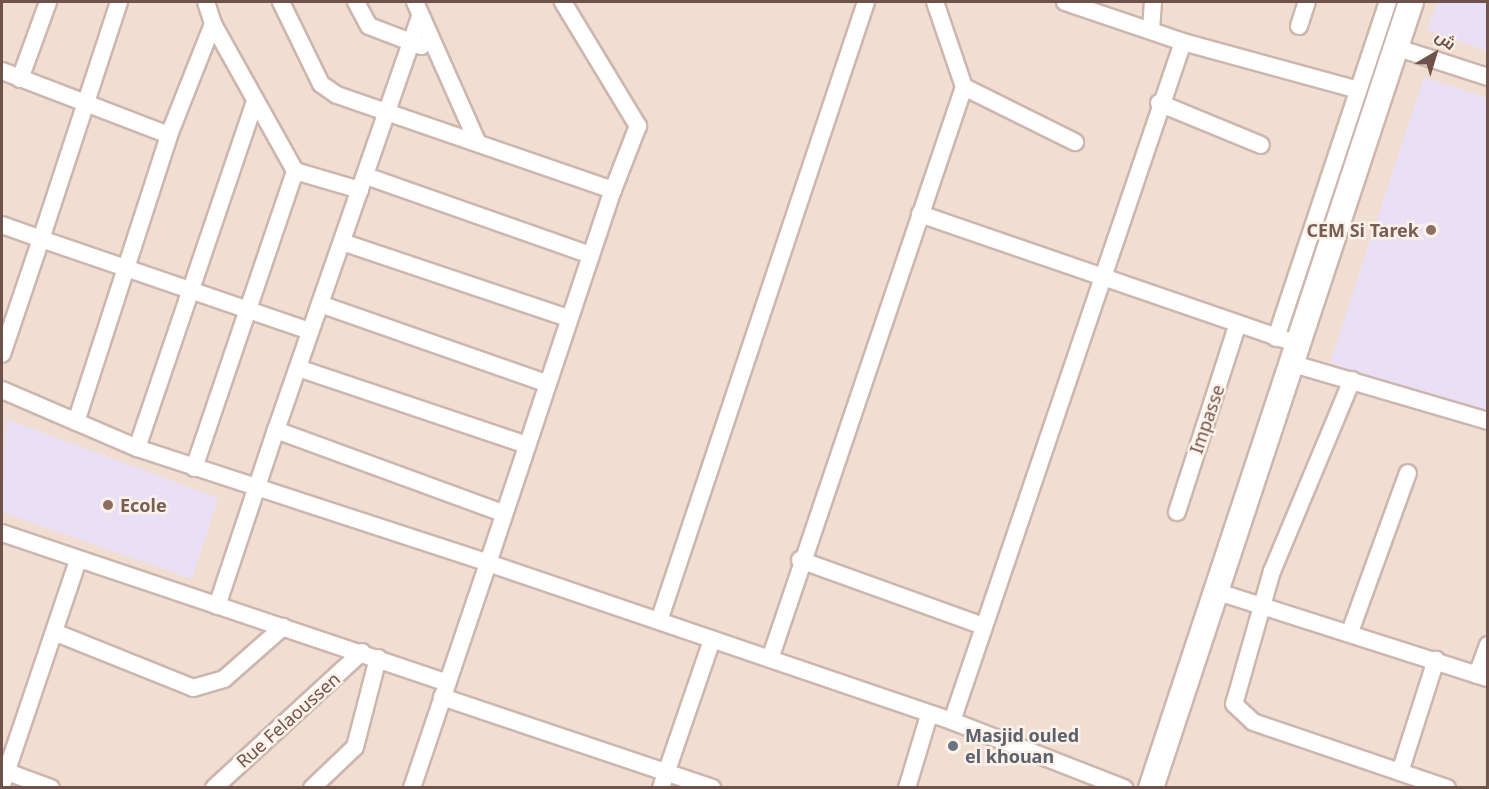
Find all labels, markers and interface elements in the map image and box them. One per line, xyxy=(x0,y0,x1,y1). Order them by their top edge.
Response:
north arrow xyxy=(1405,24,1465,84)
text: ش xyxy=(1431,25,1461,55)
place label: CEM Si Tarek xyxy=(1306,219,1419,241)
marker: CEM Si Tarek xyxy=(1424,223,1438,237)
street label: Impasse xyxy=(1185,382,1229,456)
place label: Ecole xyxy=(120,494,167,516)
marker: Ecole xyxy=(101,498,115,512)
street label: Rue Felaoussen xyxy=(232,668,344,772)
place label: Masjid ouled el khouan xyxy=(965,725,1079,768)
marker: Masjid ouled el khouan xyxy=(946,739,960,753)

